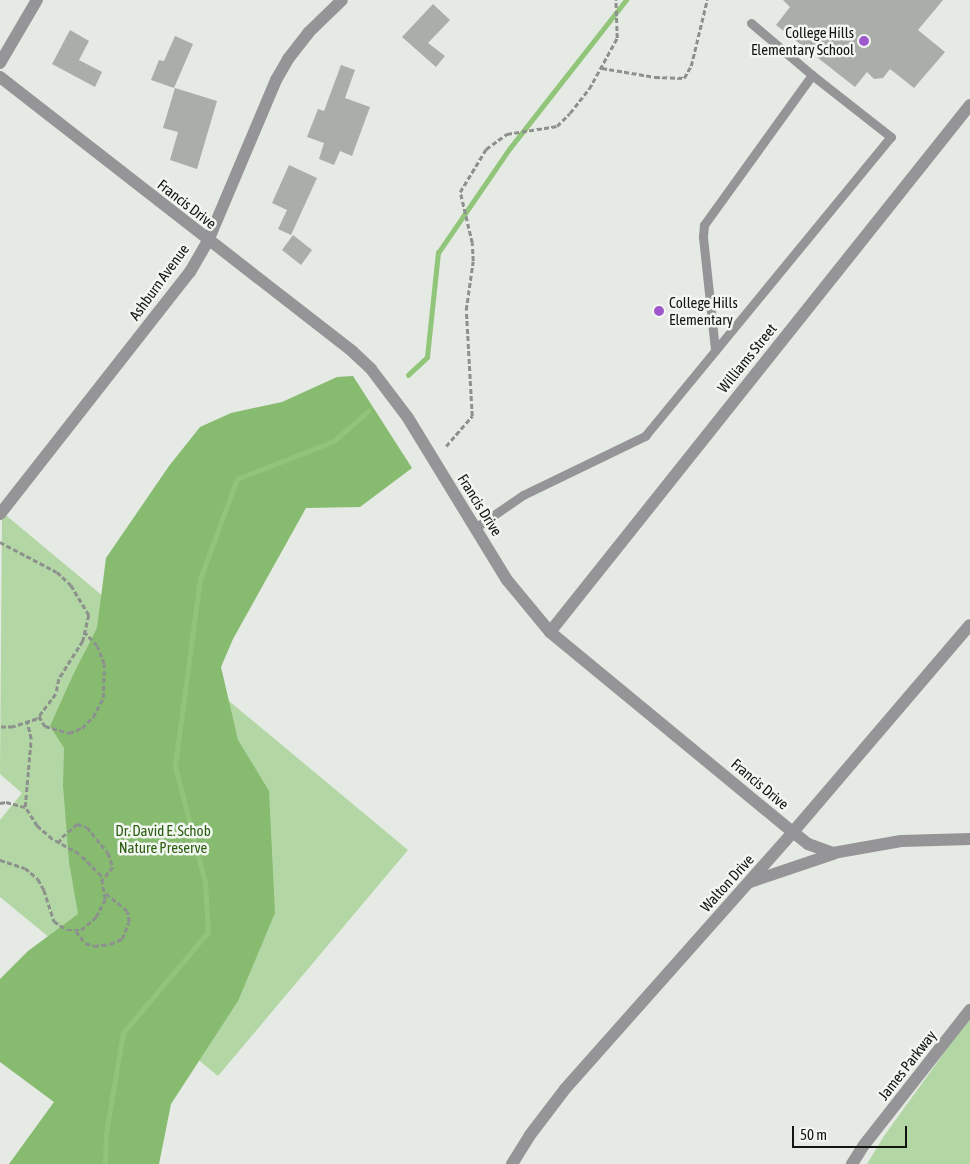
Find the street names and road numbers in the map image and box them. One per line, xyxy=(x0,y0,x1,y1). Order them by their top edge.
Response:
street label: Francis Drive xyxy=(154,175,220,233)
street label: Ashburn Avenue xyxy=(125,240,193,324)
street label: Williams Street xyxy=(714,320,780,396)
street label: Francis Drive xyxy=(454,471,506,539)
street label: Francis Drive xyxy=(728,755,792,813)
street label: Walton Drive xyxy=(697,851,757,915)
street label: James Parkway xyxy=(874,1026,940,1104)

